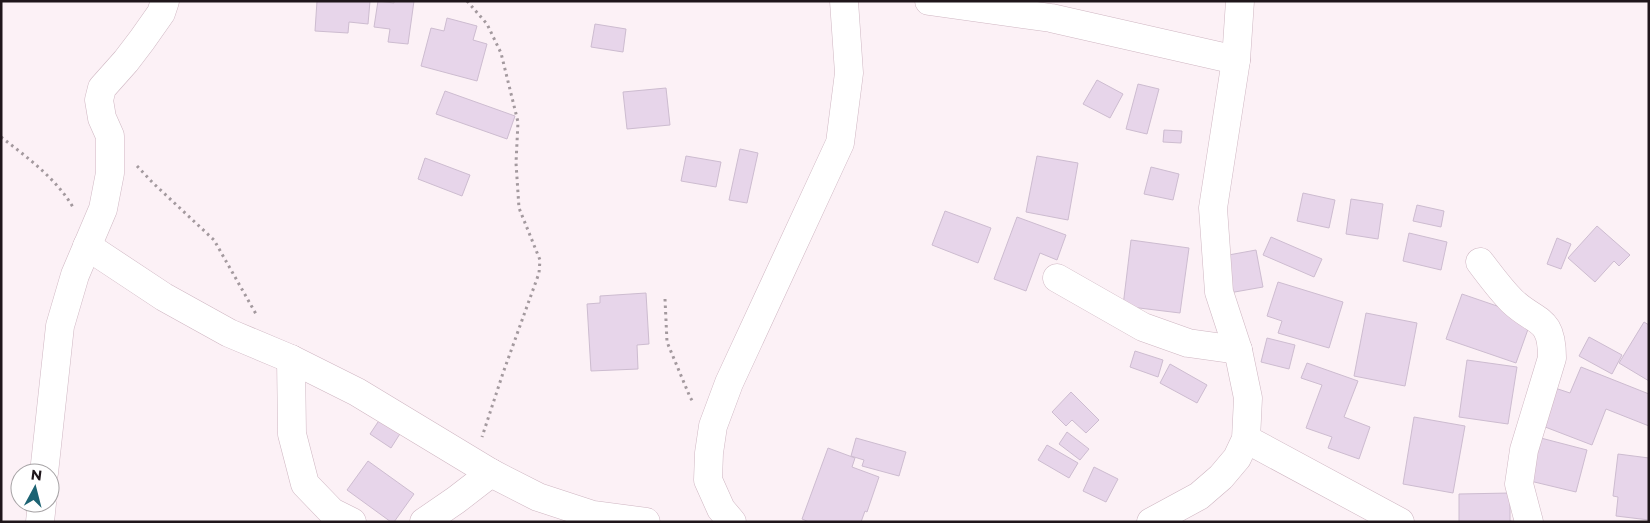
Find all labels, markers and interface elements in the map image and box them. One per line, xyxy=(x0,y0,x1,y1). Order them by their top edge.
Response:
north arrow xyxy=(10,463,60,513)
text: N xyxy=(30,465,43,485)

